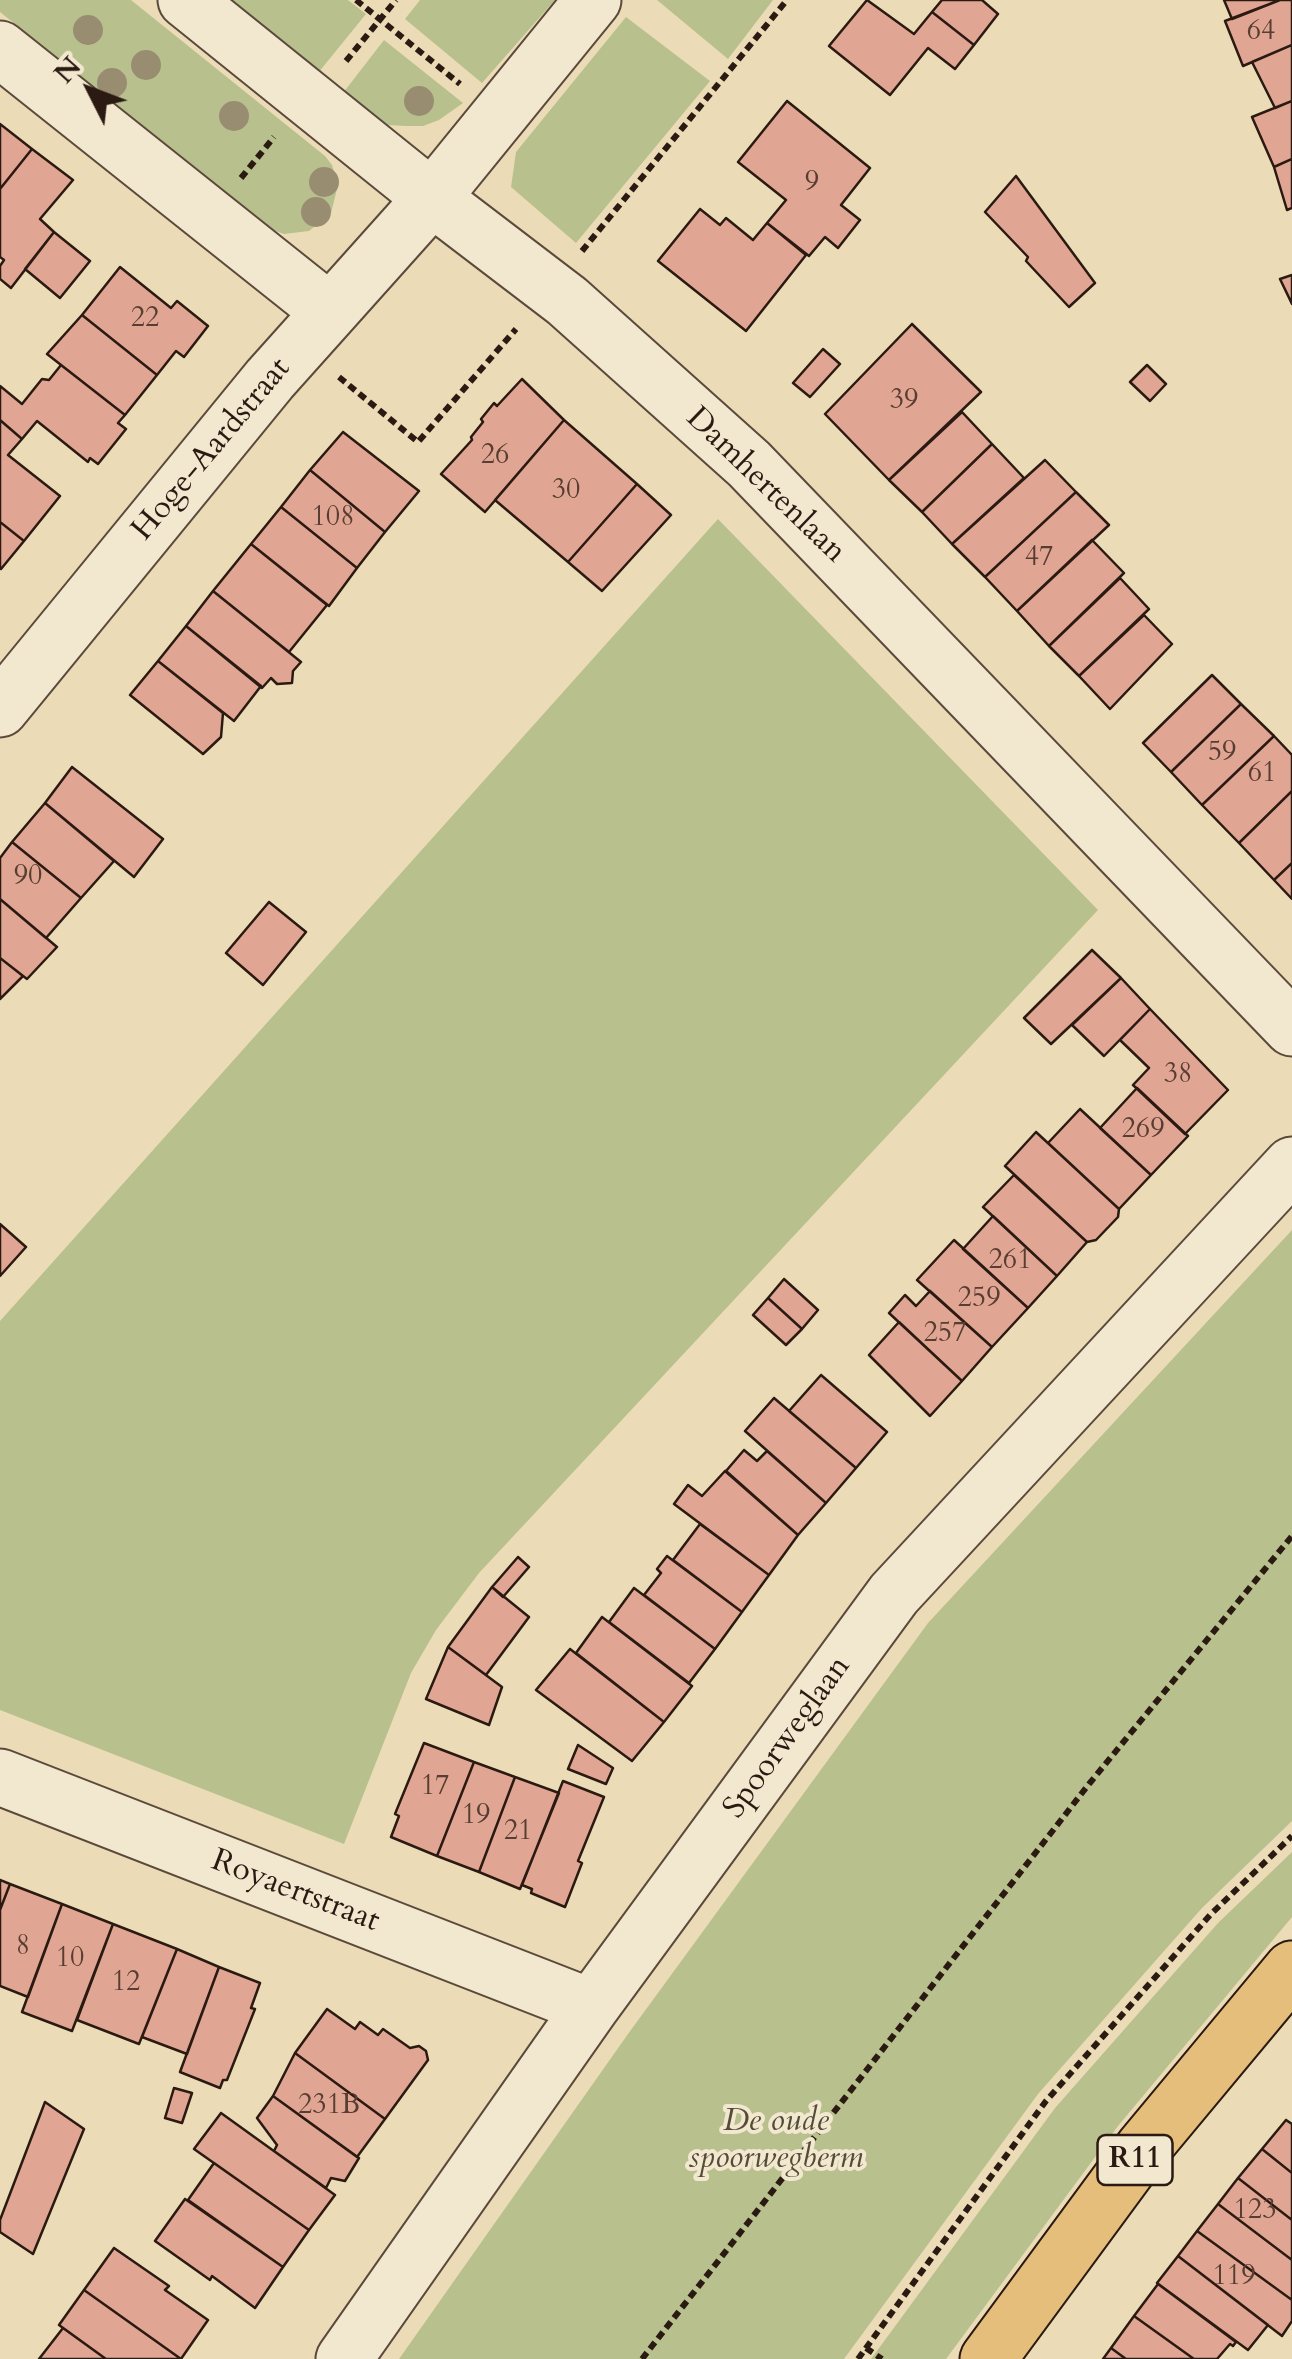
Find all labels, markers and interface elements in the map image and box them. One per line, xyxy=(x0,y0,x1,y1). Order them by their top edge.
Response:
house number: 64 xyxy=(1247,16,1275,50)
north arrow xyxy=(40,40,140,140)
text: N xyxy=(45,48,90,92)
house number: 9 xyxy=(805,167,819,201)
house number: 22 xyxy=(131,303,159,337)
street label: Hoge-Aardstraat xyxy=(125,351,299,549)
house number: 39 xyxy=(890,385,918,419)
street label: Damhertenlaan xyxy=(677,400,853,572)
house number: 26 xyxy=(481,440,509,474)
house number: 30 xyxy=(552,475,580,509)
house number: 108 xyxy=(311,502,355,536)
house number: 47 xyxy=(1025,542,1053,576)
house number: 59 xyxy=(1208,737,1236,771)
house number: 61 xyxy=(1248,758,1276,792)
house number: 90 xyxy=(14,861,42,895)
house number: 38 xyxy=(1164,1059,1192,1093)
house number: 269 xyxy=(1121,1114,1165,1148)
house number: 261 xyxy=(988,1245,1032,1279)
house number: 259 xyxy=(957,1283,1001,1317)
house number: 257 xyxy=(923,1318,967,1352)
street label: Spoorweglaan xyxy=(716,1649,860,1827)
house number: 17 xyxy=(421,1771,449,1805)
house number: 19 xyxy=(462,1800,490,1834)
house number: 21 xyxy=(504,1816,532,1850)
street label: Royaertstraat xyxy=(206,1842,384,1942)
house number: 8 xyxy=(16,1931,30,1965)
house number: 10 xyxy=(56,1943,84,1977)
house number: 12 xyxy=(112,1967,140,2001)
house number: 231B xyxy=(298,2090,360,2124)
park label: De oude spoorwegberm xyxy=(689,2104,863,2179)
road number: R11 xyxy=(1098,2135,1172,2185)
house number: 123 xyxy=(1233,2195,1277,2229)
house number: 119 xyxy=(1212,2261,1256,2295)

